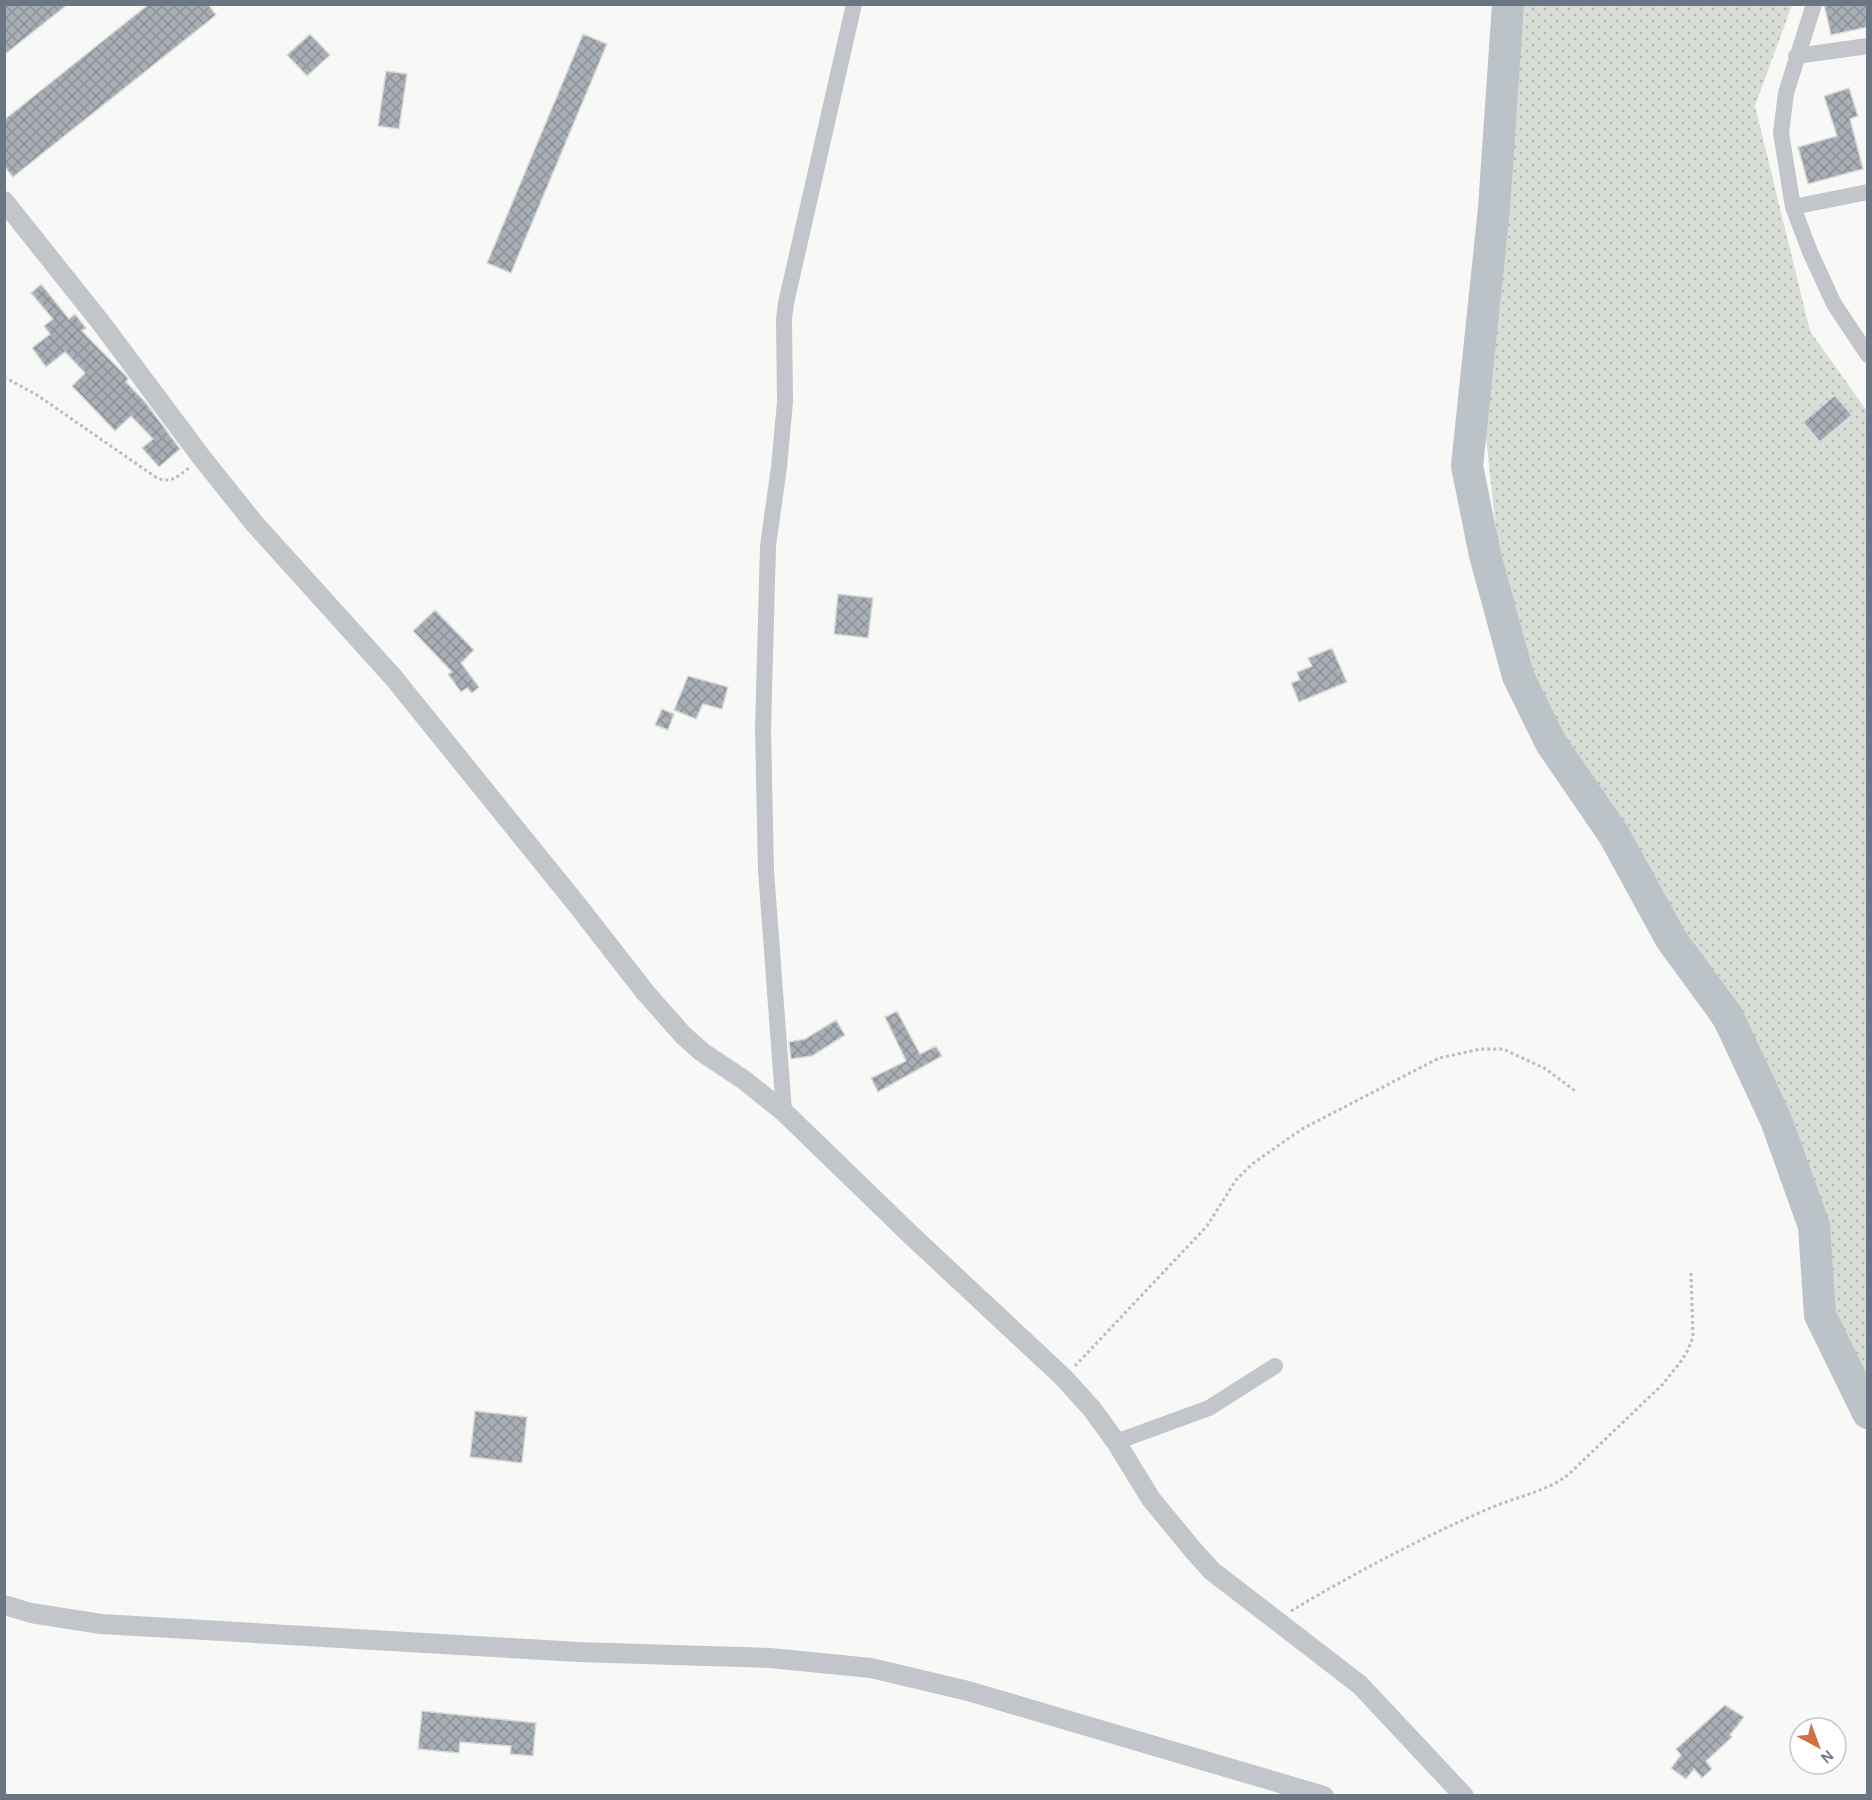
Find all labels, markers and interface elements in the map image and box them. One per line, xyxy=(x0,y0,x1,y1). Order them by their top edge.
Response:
north arrow xyxy=(1788,1716,1848,1776)
text: N xyxy=(1818,1747,1837,1766)

